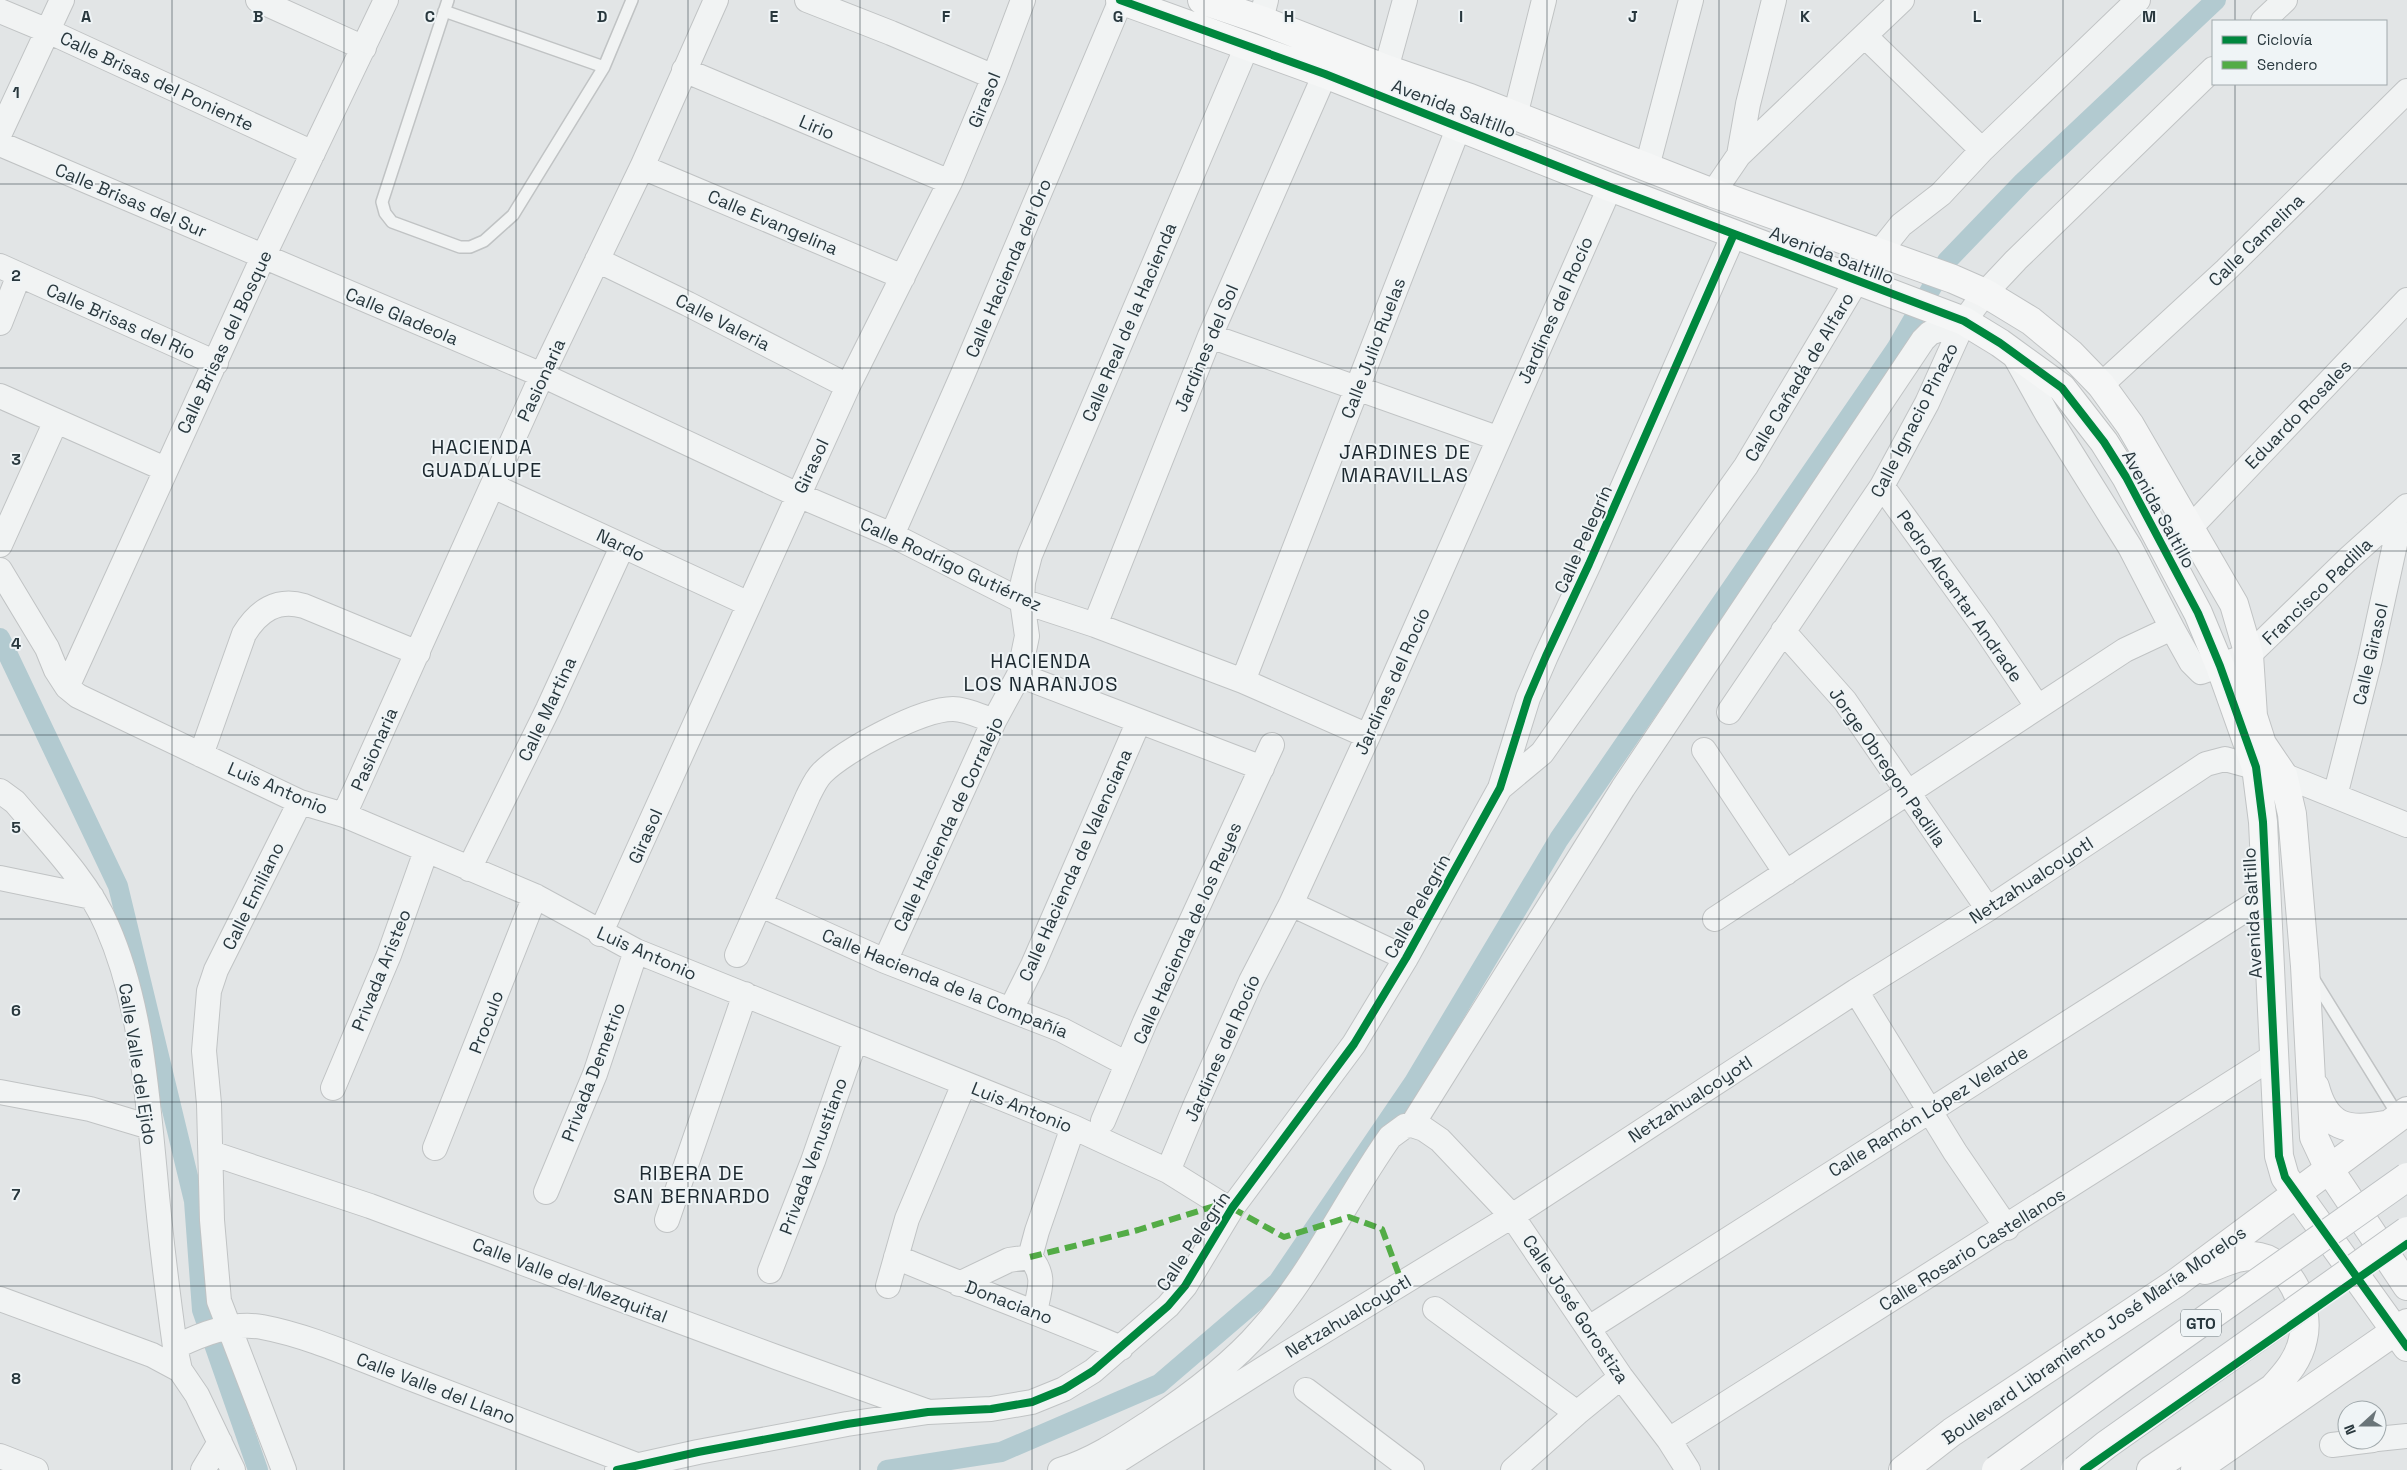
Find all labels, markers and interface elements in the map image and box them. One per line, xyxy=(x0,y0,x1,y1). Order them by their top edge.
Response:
text: A xyxy=(81,6,91,27)
text: B xyxy=(253,6,263,27)
text: C xyxy=(425,6,435,27)
text: D xyxy=(597,6,607,27)
text: E xyxy=(770,6,779,27)
text: F xyxy=(942,6,951,27)
text: G xyxy=(1113,6,1123,27)
text: H xyxy=(1284,6,1294,27)
text: I xyxy=(1459,6,1463,27)
text: J xyxy=(1628,6,1638,27)
text: K xyxy=(1800,6,1810,27)
text: L xyxy=(1973,6,1982,27)
text: M xyxy=(2142,6,2156,27)
legend xyxy=(2212,20,2387,85)
street label: Calle Brisas del Poniente xyxy=(56,26,258,136)
text: Ciclovía xyxy=(2257,30,2313,49)
text: Sendero xyxy=(2257,55,2317,74)
street label: Girasol xyxy=(962,69,1006,131)
street label: Avenida Saltillo xyxy=(1389,74,1519,142)
text: 1 xyxy=(12,82,20,103)
street label: Lirio xyxy=(796,109,838,145)
street label: Calle Brisas del Sur xyxy=(51,158,211,243)
street label: Calle Hacienda del Oro xyxy=(960,175,1056,361)
street label: Calle Evangelina xyxy=(704,184,842,260)
street label: Calle Camelina xyxy=(2203,189,2309,291)
street label: Calle Real de la Hacienda xyxy=(1077,219,1181,425)
street label: Avenida Saltillo xyxy=(1767,221,1897,289)
street label: Jardines del Rocío xyxy=(1512,233,1598,387)
street label: Calle Brisas del Bosque xyxy=(171,247,277,437)
text: 2 xyxy=(11,265,21,286)
street label: Calle Julio Ruelas xyxy=(1336,274,1410,422)
street label: Calle Brisas del Río xyxy=(43,278,199,364)
street label: Jardines del Sol xyxy=(1169,281,1243,415)
street label: Calle Gladeola xyxy=(342,282,462,350)
street label: Calle Valeria xyxy=(672,288,774,356)
street label: Calle Cañadá de Alfaro xyxy=(1739,288,1859,466)
street label: Pasionaria xyxy=(512,335,570,425)
street label: Calle Ignacio Pinazo xyxy=(1865,339,1963,501)
street label: Eduardo Rosales xyxy=(2240,354,2356,474)
district label: HACIENDA GUADALUPE xyxy=(422,434,542,483)
street label: Girasol xyxy=(788,435,834,497)
district label: JARDINES DE MARAVILLAS xyxy=(1339,439,1471,488)
street label: Avenida Saltillo xyxy=(2117,446,2201,572)
text: 3 xyxy=(11,449,21,470)
street label: Calle Pelegrín xyxy=(1549,481,1617,597)
street label: Pedro Alcantar Andrade xyxy=(1892,505,2028,687)
street label: Calle Rodrigo Gutiérrez xyxy=(857,512,1045,616)
street label: Nardo xyxy=(593,523,649,567)
street label: Francisco Padilla xyxy=(2257,532,2377,650)
street label: Calle Girasol xyxy=(2347,601,2393,707)
street label: Jardines del Rocío xyxy=(1349,604,1435,758)
text: 4 xyxy=(11,633,21,654)
district label: HACIENDA LOS NARANJOS xyxy=(964,648,1118,697)
street label: Calle Martina xyxy=(513,653,581,765)
street label: Jorge Obregon Padilla xyxy=(1824,683,1952,851)
street label: Pasionaria xyxy=(345,704,403,794)
street label: Calle Hacienda de Corralejo xyxy=(888,713,1008,935)
street label: Calle Hacienda de Valenciana xyxy=(1013,745,1137,985)
street label: Luis Antonio xyxy=(224,757,332,819)
street label: Girasol xyxy=(623,805,667,867)
text: 5 xyxy=(11,817,21,838)
street label: Calle Hacienda de los Reyes xyxy=(1127,818,1247,1048)
street label: Netzahualcoyotl xyxy=(1965,831,2097,929)
street label: Calle Emiliano xyxy=(217,838,289,954)
street label: Avenida Saltillo xyxy=(2237,847,2267,979)
street label: Calle Pelegrín xyxy=(1379,850,1455,962)
street label: Privada Aristeo xyxy=(346,906,416,1034)
street label: Luis Antonio xyxy=(594,921,700,985)
street label: Calle Hacienda de la Compañía xyxy=(819,923,1071,1043)
street label: Jardines del Rocío xyxy=(1179,971,1265,1125)
street label: Calle Valle del Ejido xyxy=(114,981,162,1147)
street label: Proculo xyxy=(463,987,509,1057)
street label: Privada Demetrio xyxy=(556,999,630,1145)
text: 6 xyxy=(11,1000,21,1021)
street label: Calle Ramón López Velarde xyxy=(1824,1040,2032,1182)
street label: Netzahualcoyotl xyxy=(1624,1050,1756,1148)
street label: Privada Venustiano xyxy=(774,1074,852,1238)
street label: Luis Antonio xyxy=(968,1076,1076,1138)
district label: RIBERA DE SAN BERNARDO xyxy=(613,1160,771,1209)
street label: Calle Rosario Castellanos xyxy=(1874,1182,2070,1316)
text: 7 xyxy=(12,1184,21,1205)
street label: Calle Pelegrín xyxy=(1151,1186,1235,1296)
street label: Boulevard Libramiento José María Morelos xyxy=(1938,1221,2250,1449)
street label: Calle José Gorostiza xyxy=(1518,1230,1634,1388)
street label: Calle Valle del Mezquital xyxy=(469,1232,671,1328)
street label: Netzahualcoyotl xyxy=(1281,1269,1415,1363)
street label: Donaciano xyxy=(962,1275,1056,1329)
road number: GTO xyxy=(2181,1310,2221,1336)
street label: Calle Valle del Llano xyxy=(353,1347,519,1429)
text: 8 xyxy=(11,1368,21,1389)
north arrow xyxy=(2337,1400,2387,1450)
text: N xyxy=(2340,1422,2360,1437)

